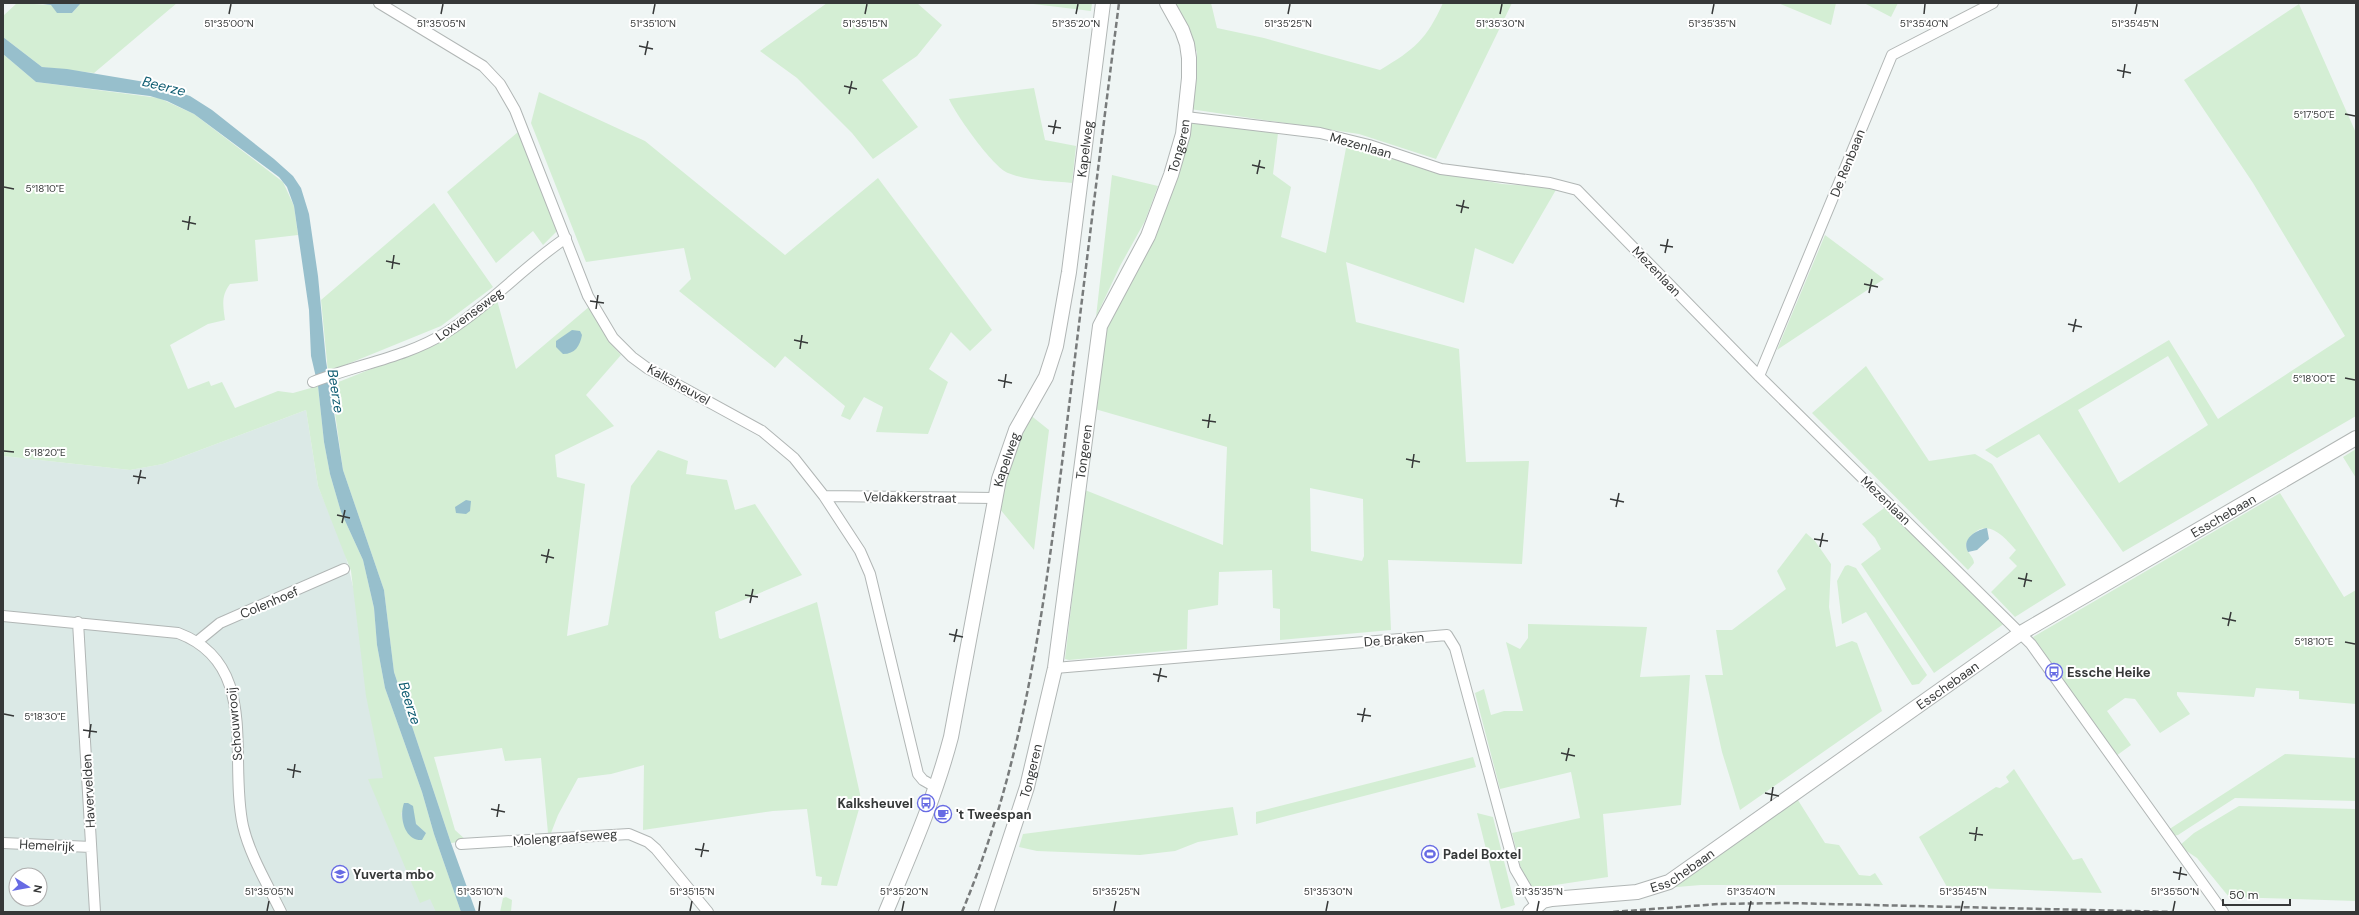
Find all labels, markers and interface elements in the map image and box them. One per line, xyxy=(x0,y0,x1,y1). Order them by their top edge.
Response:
text: 51°35'00"N xyxy=(204,17,254,30)
text: 51°35'05"N xyxy=(417,17,465,30)
text: 51°35'10"N xyxy=(630,17,676,30)
text: 51°35'15"N xyxy=(843,17,888,30)
text: 51°35'20"N xyxy=(1052,17,1100,30)
text: 51°35'25"N xyxy=(1264,17,1312,30)
text: 51°35'30"N xyxy=(1476,17,1524,30)
text: 51°35'35"N xyxy=(1688,17,1736,30)
text: 51°35'40"N xyxy=(1900,17,1948,30)
text: 51°35'45"N xyxy=(2111,17,2159,30)
water label: Beerze xyxy=(140,72,188,100)
text: 5°17'50"E xyxy=(2293,108,2335,121)
street label: Tongeren xyxy=(1164,118,1194,175)
street label: Kapelweg xyxy=(1073,119,1097,178)
street label: De Renbaan xyxy=(1826,127,1869,200)
street label: Mezenlaan xyxy=(1328,129,1394,162)
text: 5°18'10"E xyxy=(26,182,65,195)
street label: Mezenlaan xyxy=(1628,243,1685,300)
street label: Loxvenseweg xyxy=(432,284,507,345)
street label: Kalksheuvel xyxy=(644,360,713,409)
water label: Beerze xyxy=(324,368,348,414)
text: 5°18'00"E xyxy=(2293,372,2336,385)
street label: Tongeren xyxy=(1072,423,1096,480)
street label: Kapelweg xyxy=(990,430,1024,488)
text: 5°18'20"E xyxy=(24,446,66,459)
street label: Mezenlaan xyxy=(1857,472,1914,529)
street label: Veldakkerstraat xyxy=(863,488,957,507)
street label: Esschebaan xyxy=(2188,490,2259,541)
street label: Colenhoef xyxy=(237,582,301,622)
street label: De Braken xyxy=(1363,628,1425,651)
text: 5°18'10"E xyxy=(2295,635,2334,648)
street label: Esschebaan xyxy=(1913,658,1982,713)
bus stop icon: Essche Heike xyxy=(2044,662,2064,682)
place label: Essche Heike xyxy=(2067,664,2151,681)
water label: Beerze xyxy=(395,679,425,727)
street label: Schouwrooij xyxy=(223,686,246,761)
text: 5°18'30"E xyxy=(24,710,66,723)
street label: Tongeren xyxy=(1016,742,1046,800)
street label: Havervelden xyxy=(78,753,99,828)
bus stop icon: Kalksheuvel xyxy=(916,793,936,813)
place label: Kalksheuvel xyxy=(838,795,913,812)
cafe icon: 't Tweespan xyxy=(933,804,953,824)
place label: 't Tweespan xyxy=(956,806,1031,823)
street label: Molengraafseweg xyxy=(512,825,618,850)
street label: Hemelrijk xyxy=(19,836,76,855)
sports icon: Padel Boxtel xyxy=(1420,844,1440,864)
street label: Esschebaan xyxy=(1648,845,1718,896)
place label: Padel Boxtel xyxy=(1443,846,1521,863)
school or university icon: Yuverta mbo xyxy=(330,864,350,884)
place label: Yuverta mbo xyxy=(353,866,434,883)
north arrow xyxy=(8,867,48,907)
scale bar xyxy=(2223,881,2290,907)
text: N xyxy=(30,884,45,894)
text: 51°35'05"N xyxy=(245,885,293,898)
text: 51°35'10"N xyxy=(457,885,503,898)
text: 51°35'15"N xyxy=(670,885,715,898)
text: 51°35'20"N xyxy=(880,885,928,898)
text: 51°35'25"N xyxy=(1092,885,1140,898)
text: 51°35'30"N xyxy=(1304,885,1352,898)
text: 51°35'35"N xyxy=(1515,885,1563,898)
text: 51°35'40"N xyxy=(1727,885,1775,898)
text: 51°35'45"N xyxy=(1939,885,1987,898)
text: 51°35'50"N xyxy=(2151,885,2199,898)
text: 50 m xyxy=(2229,887,2258,903)

